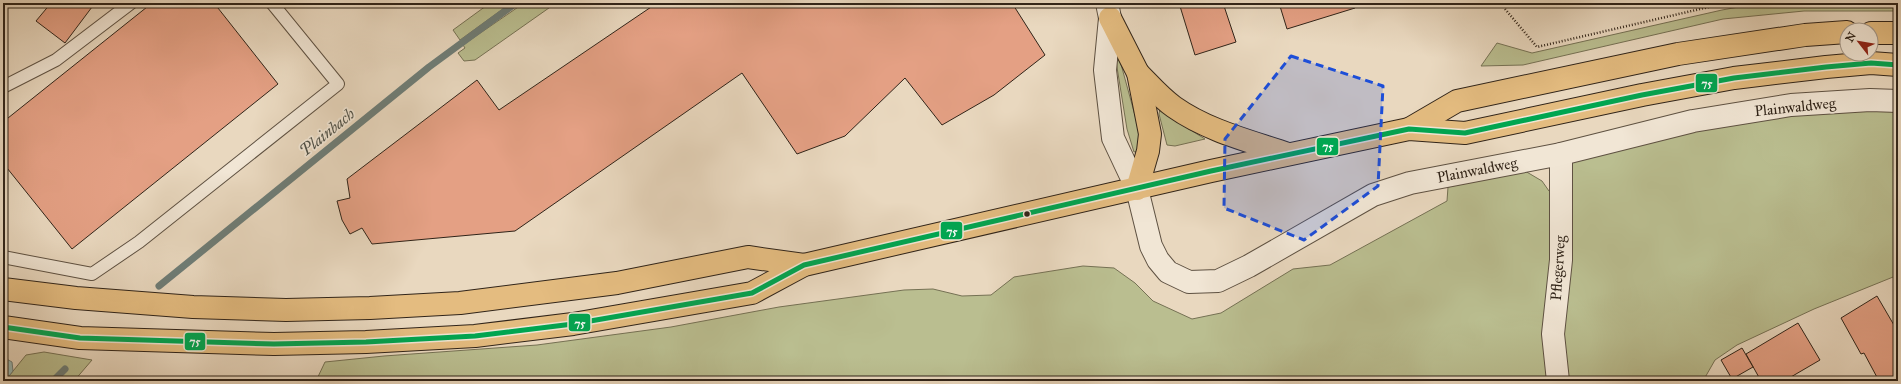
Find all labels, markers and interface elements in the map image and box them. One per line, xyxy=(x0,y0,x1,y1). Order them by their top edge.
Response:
north arrow xyxy=(1839,22,1879,62)
text: N xyxy=(1843,29,1859,44)
line badge: 75 xyxy=(1695,73,1718,93)
text: 75 xyxy=(1702,77,1713,90)
street label: Plainwaldweg xyxy=(1753,94,1838,120)
water label: Plainbach xyxy=(296,104,358,160)
line badge: 75 xyxy=(1316,137,1339,156)
text: 75 xyxy=(1323,140,1334,153)
street label: Plainwaldweg xyxy=(1435,153,1520,187)
unlabelled marker xyxy=(1022,209,1032,219)
line badge: 75 xyxy=(940,221,963,240)
text: 75 xyxy=(947,225,958,238)
street label: Pflegerweg xyxy=(1547,234,1569,301)
line badge: 75 xyxy=(568,313,591,332)
text: 75 xyxy=(575,317,586,330)
line badge: 75 xyxy=(184,332,206,351)
text: 75 xyxy=(190,335,201,348)

